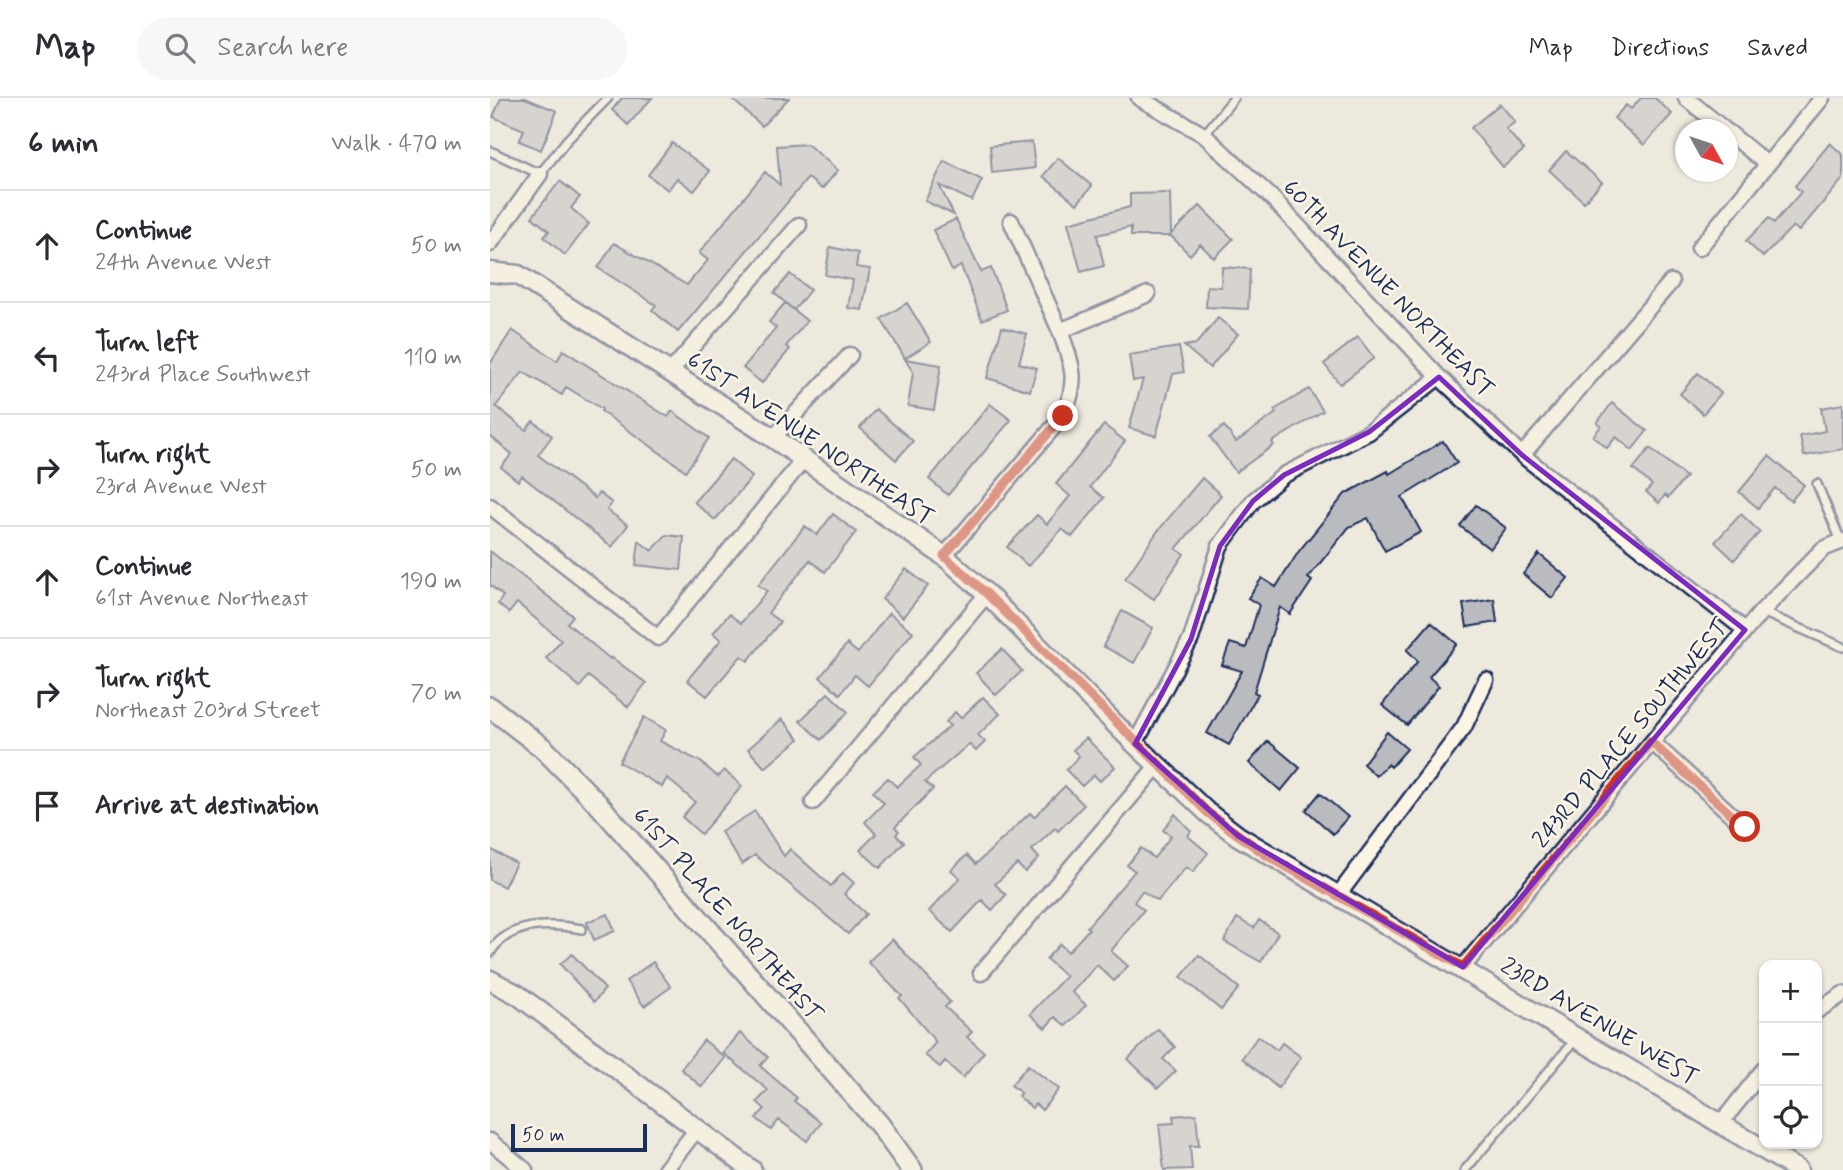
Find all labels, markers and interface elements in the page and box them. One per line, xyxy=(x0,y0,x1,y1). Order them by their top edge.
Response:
search box xyxy=(137,17,627,80)
text: Map xyxy=(35,26,95,70)
icon: search xyxy=(161,29,199,67)
text: Search here xyxy=(217,31,348,65)
text: Map xyxy=(1529,33,1573,64)
text: Directions xyxy=(1611,33,1709,64)
text: Saved xyxy=(1747,33,1808,64)
north arrow xyxy=(1675,119,1738,182)
text: 6 min xyxy=(28,124,99,163)
text: Walk · 470 m xyxy=(331,129,462,159)
street label: 60TH AVENUE NORTHEAST xyxy=(1275,173,1500,405)
text: Continue xyxy=(95,214,192,248)
icon: ahead xyxy=(28,227,66,265)
text: 50 m xyxy=(411,231,462,261)
text: 24th Avenue West xyxy=(95,248,271,278)
text: Turn left xyxy=(95,326,199,360)
icon: left xyxy=(28,339,66,377)
text: 110 m xyxy=(403,343,462,373)
street label: 61ST AVENUE NORTHEAST xyxy=(681,345,940,534)
text: 243rd Place Southwest xyxy=(95,360,311,390)
route end xyxy=(1047,400,1078,431)
text: Turn right xyxy=(95,438,211,472)
icon: right xyxy=(28,451,66,489)
text: 50 m xyxy=(411,455,462,485)
text: 23rd Avenue West xyxy=(95,472,267,502)
text: Continue xyxy=(95,550,192,584)
icon: ahead xyxy=(28,563,66,601)
text: 190 m xyxy=(400,567,462,597)
text: 61st Avenue Northeast xyxy=(95,584,308,614)
street label: 243RD PLACE SOUTHWEST xyxy=(1526,612,1737,855)
text: Turn right xyxy=(95,662,211,696)
icon: right xyxy=(28,675,66,713)
text: 70 m xyxy=(410,679,462,709)
text: Northeast 203rd Street xyxy=(95,696,321,726)
icon: arrive xyxy=(28,787,66,825)
text: Arrive at destination xyxy=(95,789,319,823)
street label: 61ST PLACE NORTHEAST xyxy=(625,801,829,1029)
route start xyxy=(1729,811,1760,842)
street label: 23RD AVENUE WEST xyxy=(1494,951,1704,1094)
map controls xyxy=(1759,960,1822,1149)
button: + xyxy=(1759,960,1822,1023)
button: − xyxy=(1759,1023,1822,1086)
button: locate xyxy=(1759,1086,1822,1149)
scale bar xyxy=(511,1121,648,1153)
text: 50 m xyxy=(522,1123,565,1148)

